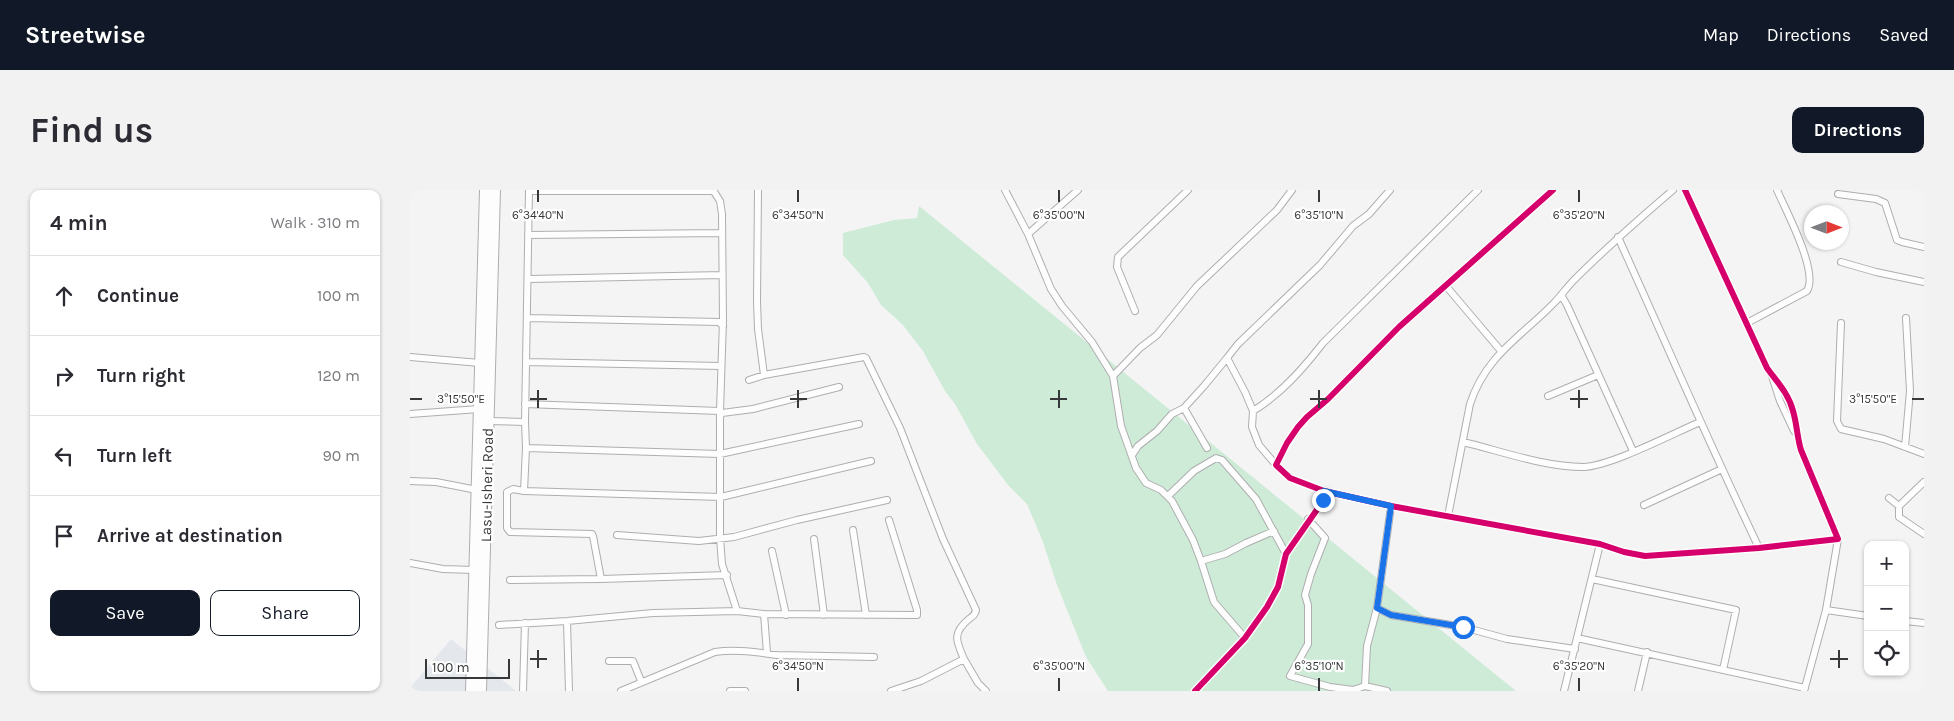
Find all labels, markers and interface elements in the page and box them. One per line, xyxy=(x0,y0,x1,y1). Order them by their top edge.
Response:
text: Streetwise xyxy=(25,21,146,49)
text: Map xyxy=(1703,24,1739,46)
text: Directions xyxy=(1767,24,1851,46)
text: Saved xyxy=(1879,24,1929,46)
button: Directions xyxy=(1792,107,1924,153)
text: Find us xyxy=(30,110,153,151)
north arrow xyxy=(1804,205,1849,250)
text: 6°34'40"N xyxy=(512,208,564,222)
text: 6°34'50"N xyxy=(772,208,824,222)
text: 6°35'00"N xyxy=(1033,208,1085,222)
text: 6°35'10"N xyxy=(1294,208,1344,222)
text: 6°35'20"N xyxy=(1553,208,1605,222)
text: 4 min xyxy=(50,211,108,235)
text: Walk · 310 m xyxy=(270,213,360,232)
icon: ahead xyxy=(50,282,78,310)
text: Continue xyxy=(97,285,179,307)
text: 100 m xyxy=(317,286,360,305)
icon: right xyxy=(50,362,78,390)
text: Turn right xyxy=(97,365,186,387)
text: 120 m xyxy=(317,366,360,385)
text: 3°15'50"E xyxy=(437,392,485,406)
text: 3°15'50"E xyxy=(1849,392,1897,406)
street label: Lasu-Isheri Road xyxy=(477,428,497,542)
icon: left xyxy=(50,442,78,470)
text: Turn left xyxy=(97,445,172,467)
text: 90 m xyxy=(322,446,360,465)
route end xyxy=(1312,489,1335,512)
icon: arrive xyxy=(50,522,78,550)
text: Arrive at destination xyxy=(97,525,283,547)
map controls xyxy=(1864,541,1909,676)
button: + xyxy=(1864,541,1909,586)
button: − xyxy=(1864,586,1909,631)
button: Save xyxy=(50,590,200,636)
button: Share xyxy=(210,590,360,636)
route start xyxy=(1452,616,1475,639)
button: locate xyxy=(1864,631,1909,676)
scale bar xyxy=(425,656,510,679)
text: 100 m xyxy=(432,659,470,676)
text: 6°34'50"N xyxy=(772,659,824,673)
text: 6°35'00"N xyxy=(1033,659,1085,673)
text: 6°35'10"N xyxy=(1294,659,1344,673)
text: 6°35'20"N xyxy=(1553,659,1605,673)

